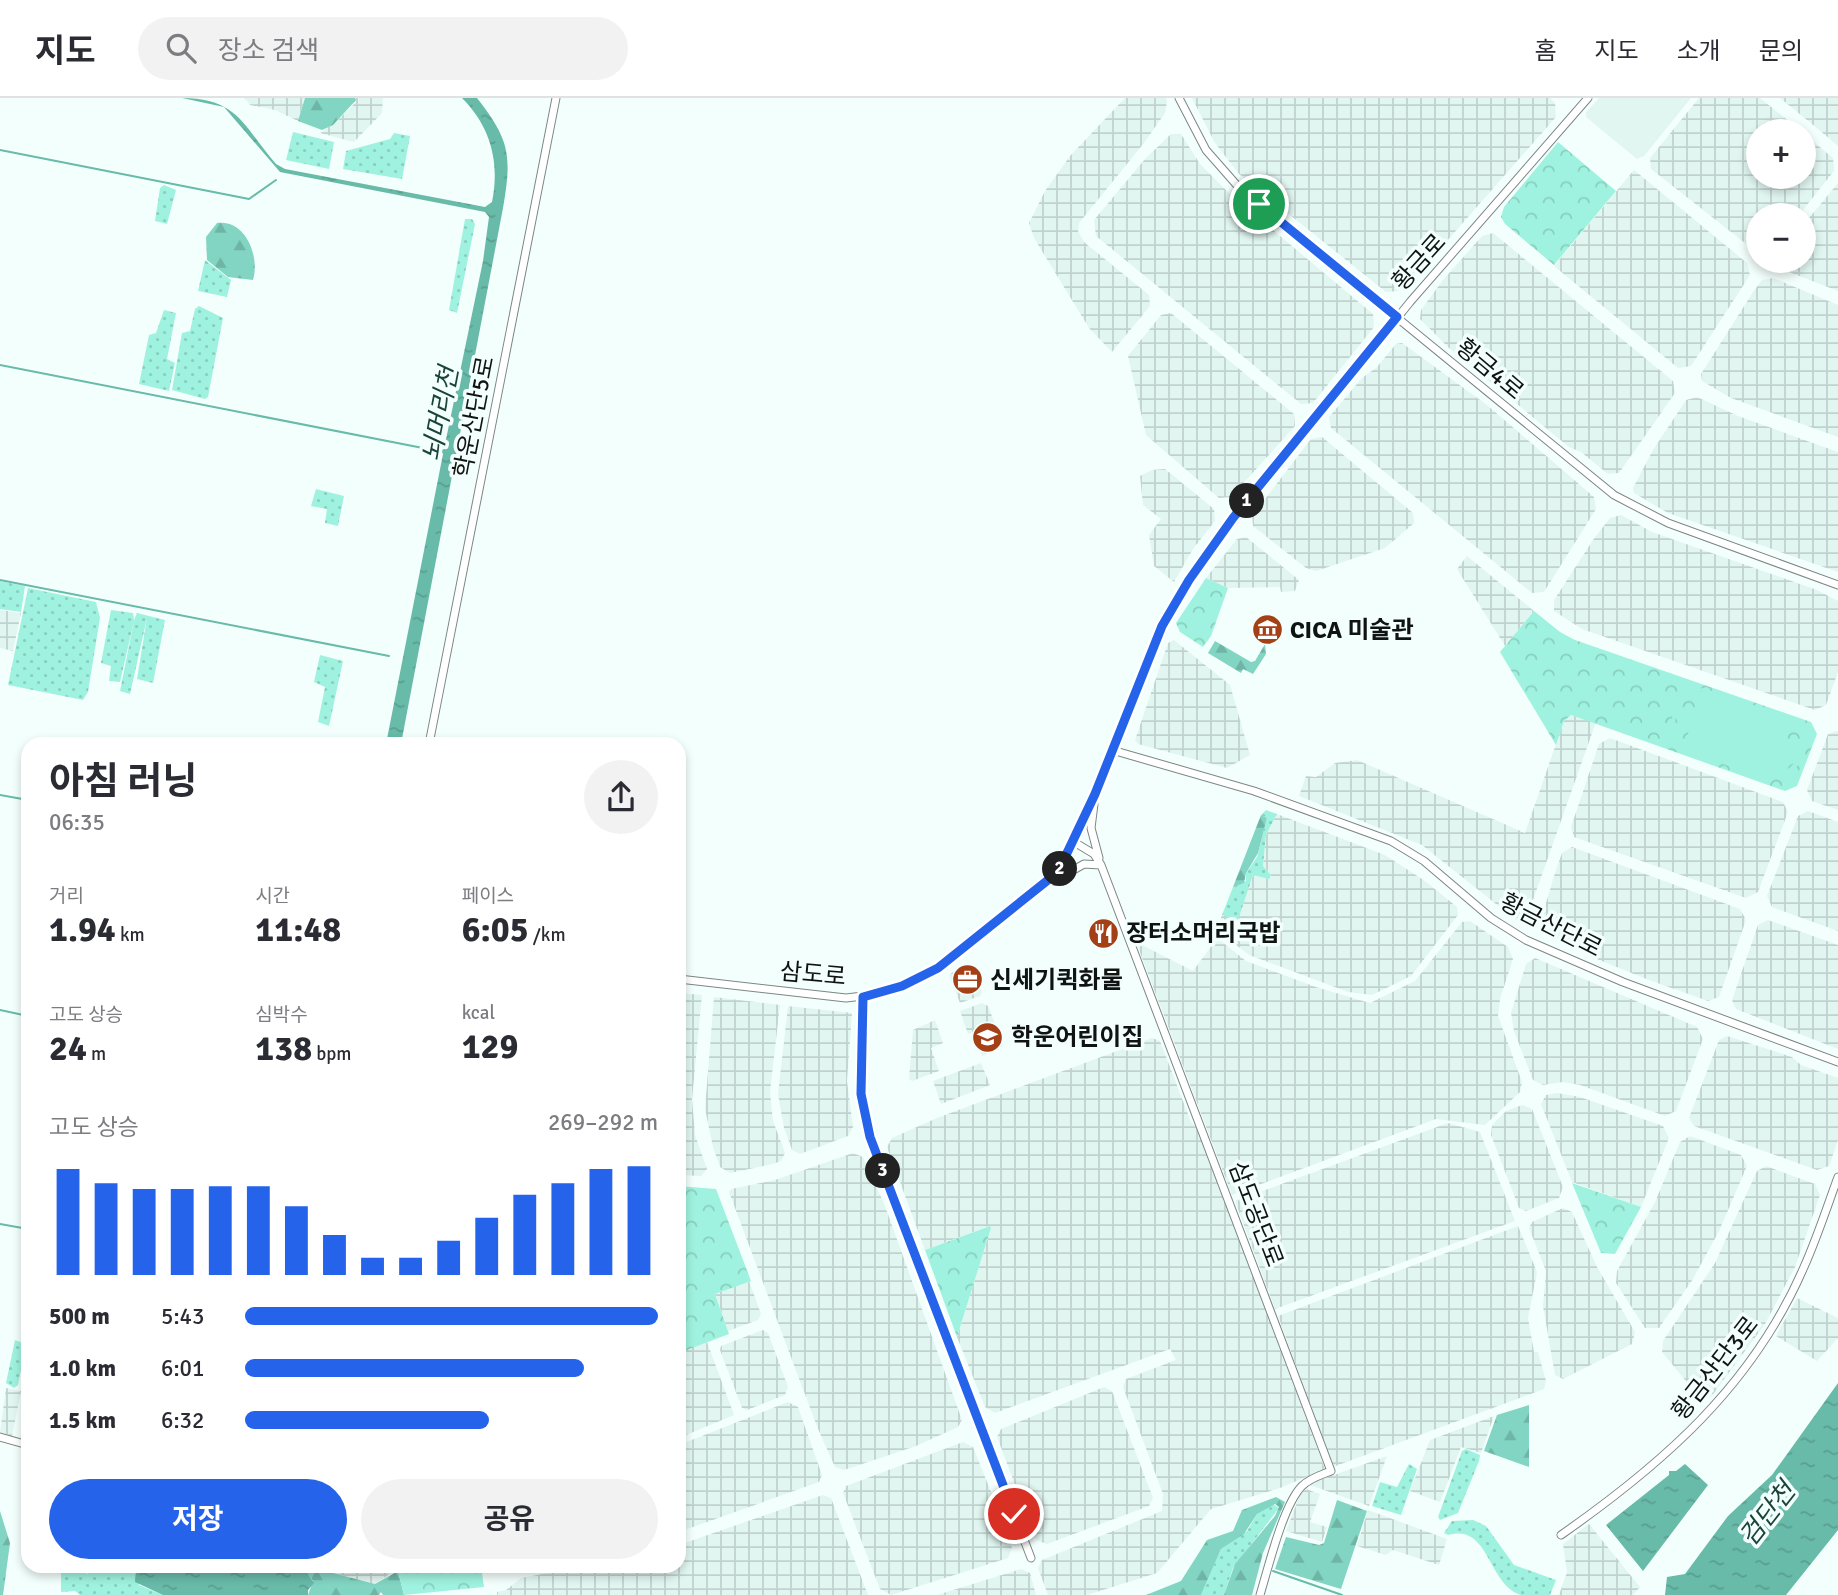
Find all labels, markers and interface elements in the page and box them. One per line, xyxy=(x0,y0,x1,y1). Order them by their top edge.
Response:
search box xyxy=(138,17,628,80)
icon: search xyxy=(162,29,200,67)
text: 지도 xyxy=(35,31,96,72)
text: 장소 검색 xyxy=(218,35,319,67)
text: 홈 xyxy=(1534,36,1556,66)
text: 지도 xyxy=(1594,36,1639,66)
text: 소개 xyxy=(1677,36,1721,66)
text: 문의 xyxy=(1759,36,1803,66)
map controls xyxy=(1746,119,1816,273)
button: + xyxy=(1746,119,1816,189)
pin xyxy=(1229,174,1289,234)
icon: arrive xyxy=(1240,185,1278,223)
button: − xyxy=(1746,203,1816,273)
street label: 황금로 xyxy=(1386,227,1452,297)
street label: 황금4로 xyxy=(1450,332,1530,406)
street label: 학운산단5로 xyxy=(448,354,500,480)
water label: 뇌머리천 xyxy=(416,361,466,464)
pin: 1 xyxy=(1230,484,1264,518)
text: 1 xyxy=(1241,488,1252,512)
museum icon: CICA 미술관 xyxy=(1250,613,1284,647)
place label: CICA 미술관 xyxy=(1290,615,1414,645)
text: 아침 러닝 xyxy=(49,758,197,805)
button: share xyxy=(584,760,658,834)
text: 06:35 xyxy=(49,808,105,837)
pin: 2 xyxy=(1042,852,1078,886)
text: 2 xyxy=(1054,856,1065,880)
text: 거리 xyxy=(49,884,84,908)
text: 시간 xyxy=(255,884,290,908)
text: 페이스 xyxy=(462,884,514,908)
street label: 황금산단로 xyxy=(1495,887,1607,963)
text: 1.94 xyxy=(49,908,116,951)
text: 11:48 xyxy=(255,908,341,951)
text: 6:05 xyxy=(462,908,529,951)
restaurant icon: 장터소머리국밥 xyxy=(1086,916,1120,950)
place label: 장터소머리국밥 xyxy=(1126,918,1281,948)
text: km xyxy=(116,923,145,947)
text: /km xyxy=(529,923,566,947)
street label: 삼도로 xyxy=(779,956,847,992)
office icon: 신세기퀵화물 xyxy=(950,963,984,997)
place label: 신세기퀵화물 xyxy=(990,965,1122,995)
text: kcal xyxy=(462,1001,495,1025)
text: 고도 상승 xyxy=(49,1003,123,1027)
text: 심박수 xyxy=(255,1003,308,1027)
school or university icon: 학운어린이집 xyxy=(971,1020,1005,1054)
place label: 학운어린이집 xyxy=(1011,1022,1143,1052)
text: 129 xyxy=(462,1025,518,1068)
text: 24 xyxy=(49,1027,87,1070)
text: 138 xyxy=(255,1027,312,1070)
text: m xyxy=(87,1042,106,1066)
text: bpm xyxy=(312,1042,351,1066)
text: 269–292 m xyxy=(548,1108,658,1137)
text: 고도 상승 xyxy=(49,1113,139,1142)
pin: 3 xyxy=(866,1154,900,1188)
street label: 삼도공단로 xyxy=(1222,1157,1290,1271)
text: 3 xyxy=(877,1158,888,1182)
text: 500 m xyxy=(49,1302,110,1331)
text: 5:43 xyxy=(161,1302,204,1331)
street label: 황금산단3로 xyxy=(1665,1310,1765,1426)
text: 1.0 km xyxy=(49,1354,116,1383)
text: 6:01 xyxy=(161,1354,204,1383)
text: 1.5 km xyxy=(49,1406,116,1435)
text: 6:32 xyxy=(161,1406,204,1435)
water label: 검단천 xyxy=(1733,1474,1804,1553)
button: 저장 xyxy=(49,1479,347,1559)
button: 공유 xyxy=(361,1479,658,1559)
pin xyxy=(984,1484,1044,1544)
icon: check xyxy=(995,1495,1033,1533)

